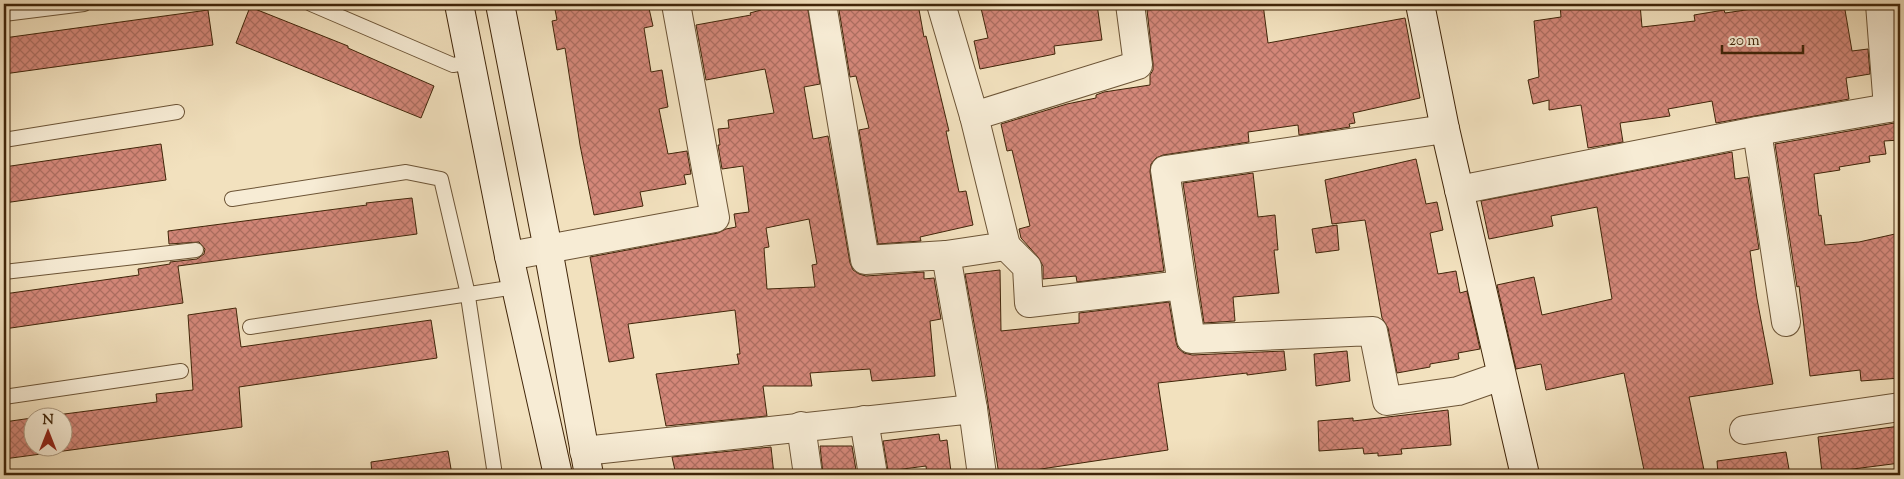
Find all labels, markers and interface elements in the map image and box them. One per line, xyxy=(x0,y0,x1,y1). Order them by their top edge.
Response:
scale bar xyxy=(1722,22,1803,54)
text: 20 m xyxy=(1729,31,1760,52)
north arrow xyxy=(22,406,72,456)
text: N xyxy=(42,411,54,431)

